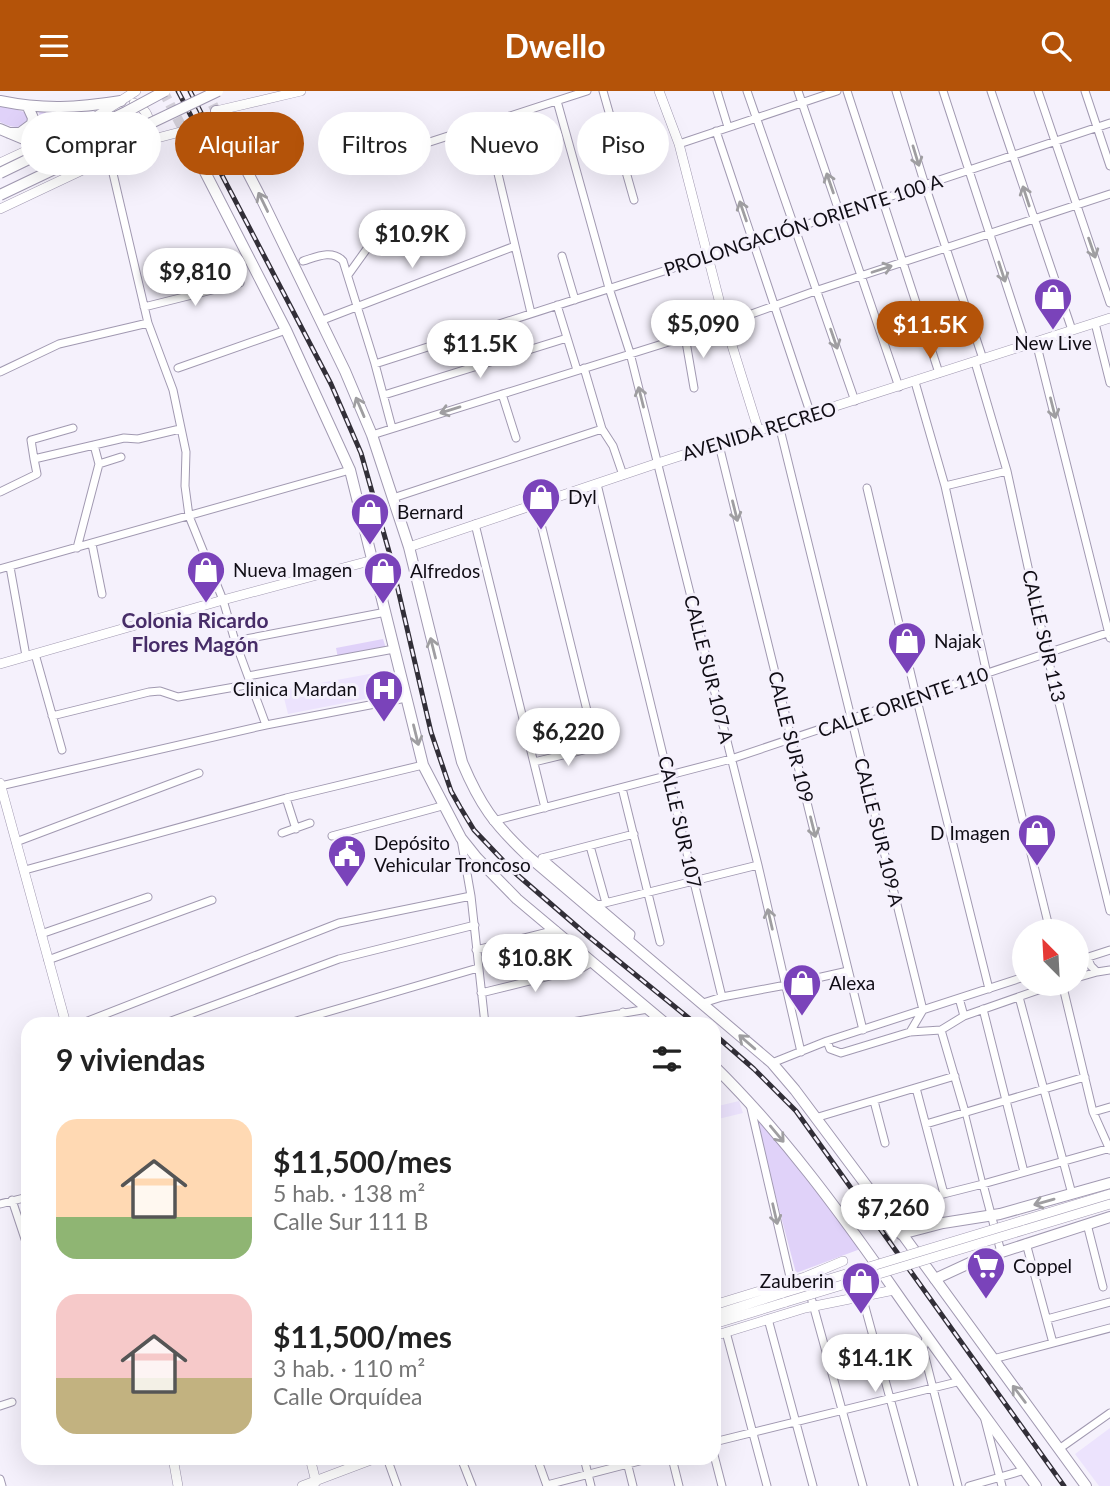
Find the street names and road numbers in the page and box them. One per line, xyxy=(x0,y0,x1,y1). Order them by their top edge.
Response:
street label: PROLONGACIÓN ORIENTE 100 A xyxy=(661,169,945,280)
street label: AVENIDA RECREO xyxy=(679,396,839,465)
street label: CALLE SUR 113 xyxy=(1018,568,1071,704)
street label: CALLE SUR 107 A xyxy=(680,592,739,746)
street label: CALLE ORIENTE 110 xyxy=(814,662,991,742)
street label: CALLE SUR 109 xyxy=(764,669,819,805)
street label: CALLE SUR 107 xyxy=(654,754,707,890)
street label: CALLE SUR 109 A xyxy=(850,755,909,909)

